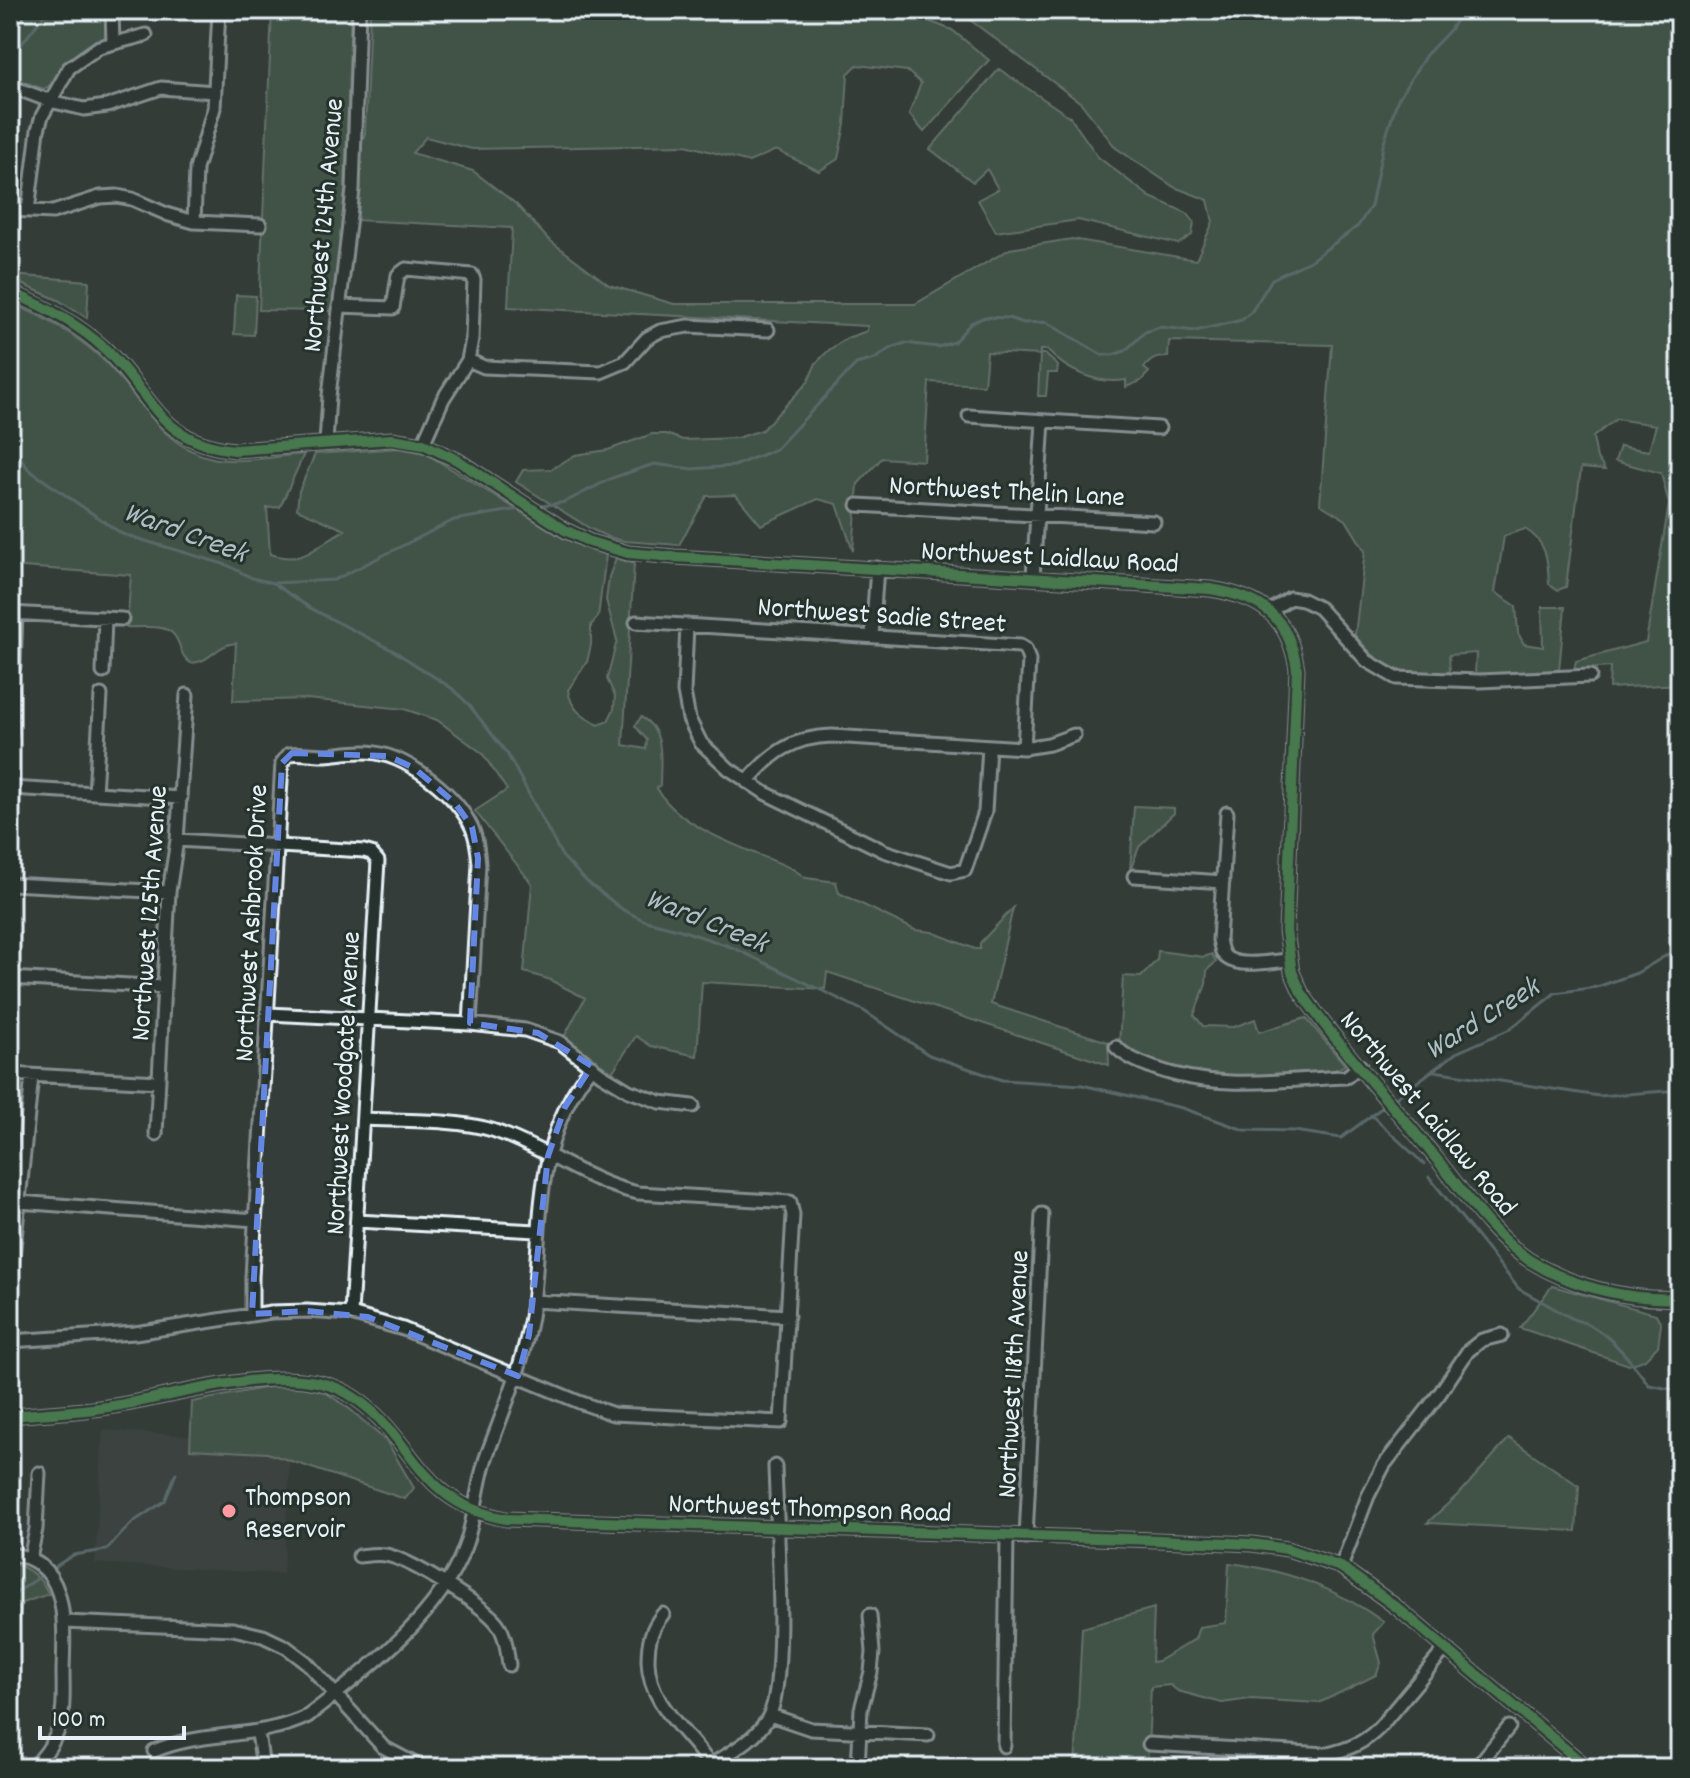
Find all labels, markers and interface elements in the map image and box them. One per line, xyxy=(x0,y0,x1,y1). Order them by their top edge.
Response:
street label: Northwest 124th Avenue xyxy=(295,97,357,354)
street label: Northwest Thelin Lane xyxy=(888,468,1126,520)
water label: Ward Creek xyxy=(117,493,254,578)
street label: Northwest Laidlaw Road xyxy=(920,533,1180,587)
street label: Northwest Sadie Street xyxy=(756,589,1007,647)
street label: Northwest Ashbrook Drive xyxy=(227,783,281,1063)
street label: Northwest 125th Avenue xyxy=(123,784,181,1043)
water label: Ward Creek xyxy=(638,879,775,968)
street label: Northwest Woodgate Avenue xyxy=(318,930,374,1236)
water label: Ward Creek xyxy=(1418,967,1551,1073)
street label: Northwest Laidlaw Road xyxy=(1328,1003,1524,1227)
street label: Northwest 118th Avenue xyxy=(990,1249,1042,1499)
place label: Thompson Reservoir xyxy=(245,1480,351,1552)
street label: Northwest Thompson Road xyxy=(668,1486,952,1536)
marker: Thompson Reservoir xyxy=(220,1502,238,1520)
scale bar xyxy=(40,1690,184,1740)
text: 100 m xyxy=(52,1704,105,1738)

